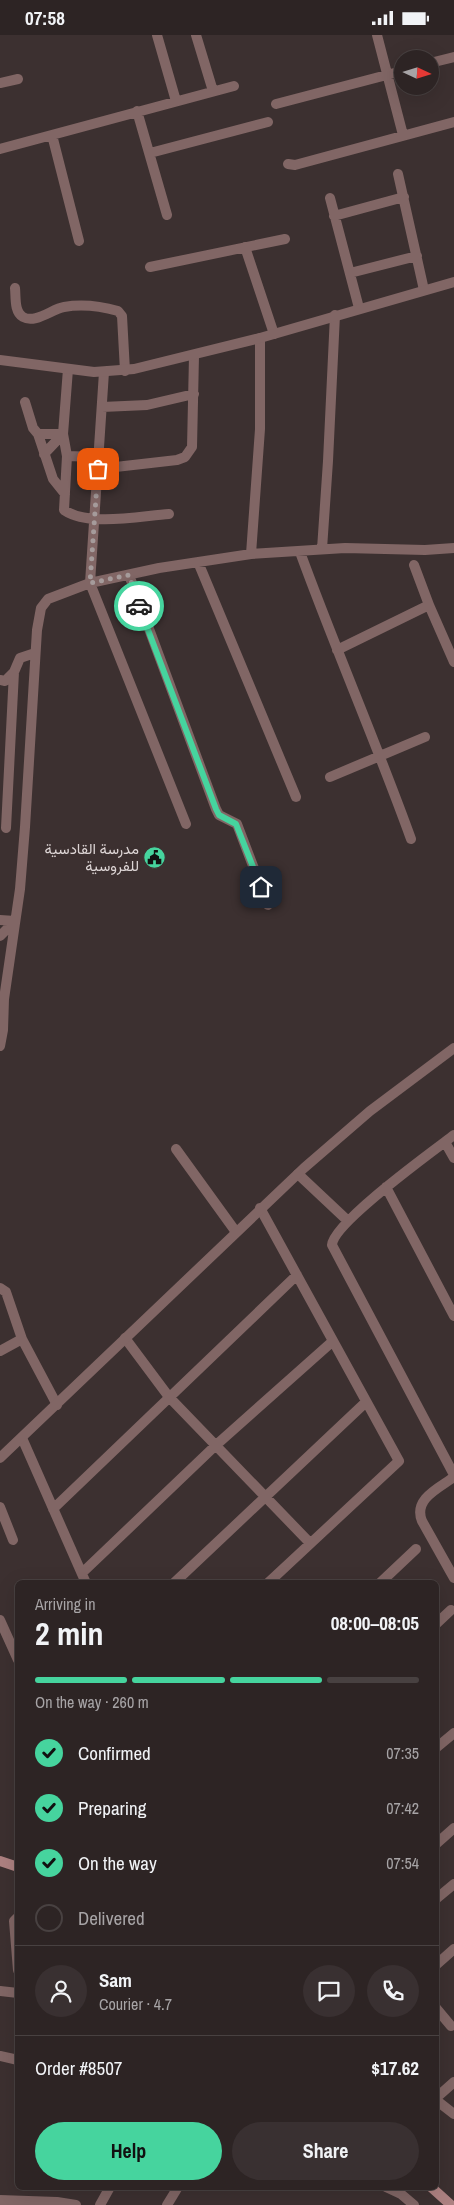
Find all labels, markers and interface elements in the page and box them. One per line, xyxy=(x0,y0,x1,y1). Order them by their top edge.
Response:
text: 07:58 xyxy=(25,5,65,31)
north arrow xyxy=(394,50,439,95)
map controls xyxy=(394,50,439,95)
pin xyxy=(77,448,119,490)
icon: bag xyxy=(84,455,112,483)
courier xyxy=(114,581,164,631)
icon: car xyxy=(125,592,153,620)
place label: مدرسة القادسية للفروسية xyxy=(45,838,139,876)
public building icon: مدرسة القادسية للفروسية xyxy=(143,845,167,869)
pin xyxy=(240,866,282,908)
icon: home xyxy=(247,873,275,901)
text: Arriving in xyxy=(35,1593,96,1615)
text: 08:00–08:05 xyxy=(331,1610,419,1636)
text: 2 min xyxy=(35,1612,104,1655)
text: On the way · 260 m xyxy=(35,1691,149,1713)
icon: check xyxy=(35,1739,63,1767)
text: Confirmed xyxy=(78,1740,151,1766)
text: 07:35 xyxy=(386,1742,419,1764)
icon: check xyxy=(35,1794,63,1822)
text: Preparing xyxy=(78,1795,146,1821)
text: 07:42 xyxy=(386,1797,419,1819)
icon: check xyxy=(35,1849,63,1877)
text: On the way xyxy=(78,1850,157,1876)
text: 07:54 xyxy=(386,1852,419,1874)
text: Delivered xyxy=(78,1905,145,1931)
button: person xyxy=(35,1965,87,2017)
button: chat xyxy=(303,1965,355,2017)
button: phone xyxy=(367,1965,419,2017)
text: Sam xyxy=(99,1967,132,1993)
text: Courier · 4.7 xyxy=(99,1993,172,2015)
text: Order #8507 xyxy=(35,2055,122,2081)
text: $17.62 xyxy=(371,2055,419,2081)
button: Help xyxy=(35,2122,222,2180)
button: Share xyxy=(232,2122,419,2180)

